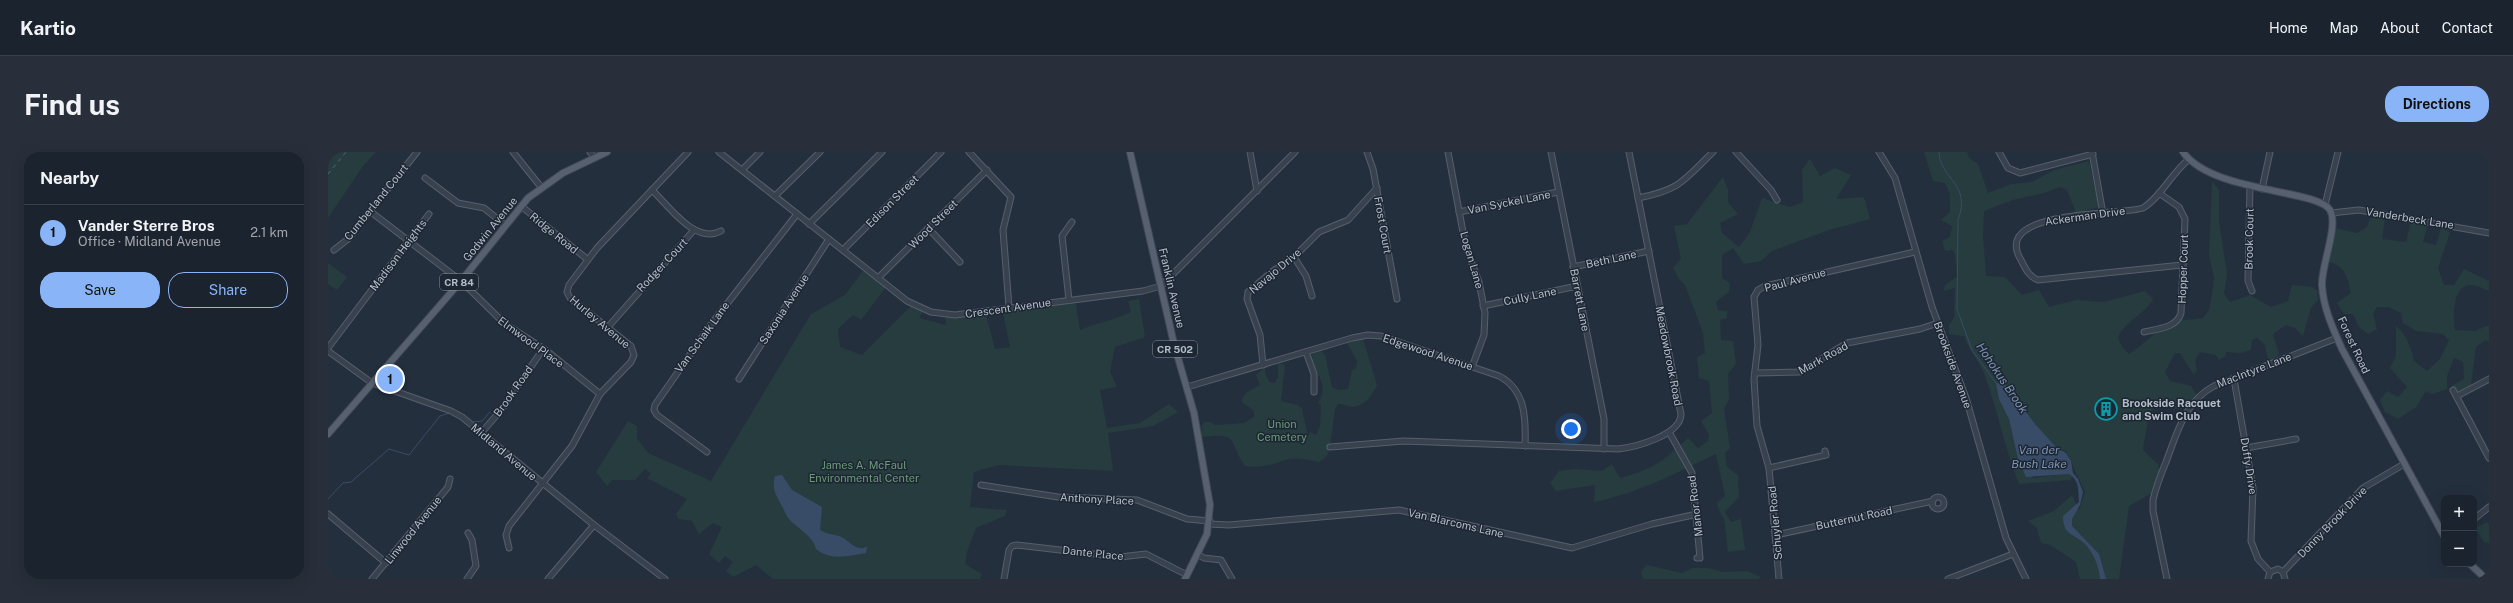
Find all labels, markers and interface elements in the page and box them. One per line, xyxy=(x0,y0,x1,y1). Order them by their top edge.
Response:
text: Kartio xyxy=(20,17,76,39)
text: Home xyxy=(2269,20,2308,36)
text: Map xyxy=(2330,20,2358,36)
text: About xyxy=(2380,20,2420,36)
text: Contact xyxy=(2442,20,2493,36)
button: Directions xyxy=(2385,86,2489,122)
text: Find us xyxy=(24,88,120,121)
street label: Cumberland Court xyxy=(342,162,410,242)
text: Nearby xyxy=(40,168,99,188)
street label: Edison Street xyxy=(863,172,921,230)
street label: Van Syckel Lane xyxy=(1467,188,1551,216)
street label: Godwin Avenue xyxy=(460,195,520,263)
street label: Frost Court xyxy=(1372,195,1394,255)
street label: Wood Street xyxy=(906,197,960,251)
street label: Ackerman Drive xyxy=(2044,204,2126,228)
street label: Vanderbeck Lane xyxy=(2365,205,2455,231)
street label: Brook Court xyxy=(2242,208,2256,270)
street label: Ridge Road xyxy=(528,210,580,256)
text: Vander Sterre Bros xyxy=(78,217,215,234)
street label: Madison Heights xyxy=(367,217,429,293)
text: 1 xyxy=(50,225,56,240)
text: 2.1 km xyxy=(250,225,288,240)
street label: Logan Lane xyxy=(1458,230,1486,290)
text: Office · Midland Avenue xyxy=(78,234,221,249)
street label: Hopper Court xyxy=(2176,234,2190,304)
street label: Rodger Court xyxy=(634,236,690,294)
street label: Navajo Drive xyxy=(1247,246,1303,296)
street label: Franklin Avenue xyxy=(1157,247,1187,329)
street label: Beth Lane xyxy=(1585,248,1637,270)
street label: Paul Avenue xyxy=(1763,266,1827,294)
street label: Barrett Lane xyxy=(1568,268,1592,332)
button: Save xyxy=(40,272,160,308)
button: Share xyxy=(168,272,288,308)
street label: Saxonia Avenue xyxy=(757,272,811,346)
road number: CR 84 xyxy=(440,274,478,290)
street label: Cully Lane xyxy=(1503,285,1557,307)
street label: Hurley Avenue xyxy=(568,293,632,351)
street label: Crescent Avenue xyxy=(964,296,1052,320)
street label: Van Schaik Lane xyxy=(672,299,732,375)
street label: Meadowbrook Road xyxy=(1653,305,1685,407)
street label: Elmwood Place xyxy=(496,314,566,370)
street label: Forest Road xyxy=(2336,315,2372,375)
street label: Brookside Avenue xyxy=(1932,320,1974,410)
street label: Edgewood Avenue xyxy=(1381,332,1475,372)
street label: Mark Road xyxy=(1796,339,1850,377)
water label: Hohokus Brook xyxy=(1973,340,2031,416)
road number: CR 502 xyxy=(1153,341,1197,357)
street label: MacIntyre Lane xyxy=(2215,350,2293,390)
street label: Brook Road xyxy=(491,363,535,419)
pin: 1 xyxy=(377,364,403,394)
building icon: Brookside Racquet and Swim Club xyxy=(2093,396,2119,422)
place label: Brookside Racquet and Swim Club xyxy=(2122,397,2221,422)
park label: Union Cemetery xyxy=(1257,418,1307,443)
your location xyxy=(1561,419,1581,439)
street label: Midland Avenue xyxy=(469,421,539,483)
street label: Duffy Drive xyxy=(2239,437,2259,495)
water label: Van der Bush Lake xyxy=(2011,443,2067,471)
park label: James A. McFaul Environmental Center xyxy=(809,459,919,484)
street label: Manor Road xyxy=(1685,475,1705,537)
street label: Donny Brook Drive xyxy=(2295,484,2369,560)
street label: Schuyler Road xyxy=(1766,486,1784,560)
street label: Anthony Place xyxy=(1060,491,1134,507)
street label: Linwood Avenue xyxy=(382,494,444,566)
map controls xyxy=(2441,495,2477,567)
button: + xyxy=(2441,495,2477,531)
street label: Butternut Road xyxy=(1815,504,1893,532)
street label: Van Blarcoms Lane xyxy=(1407,506,1505,540)
button: − xyxy=(2441,531,2477,567)
street label: Dante Place xyxy=(1062,544,1124,562)

